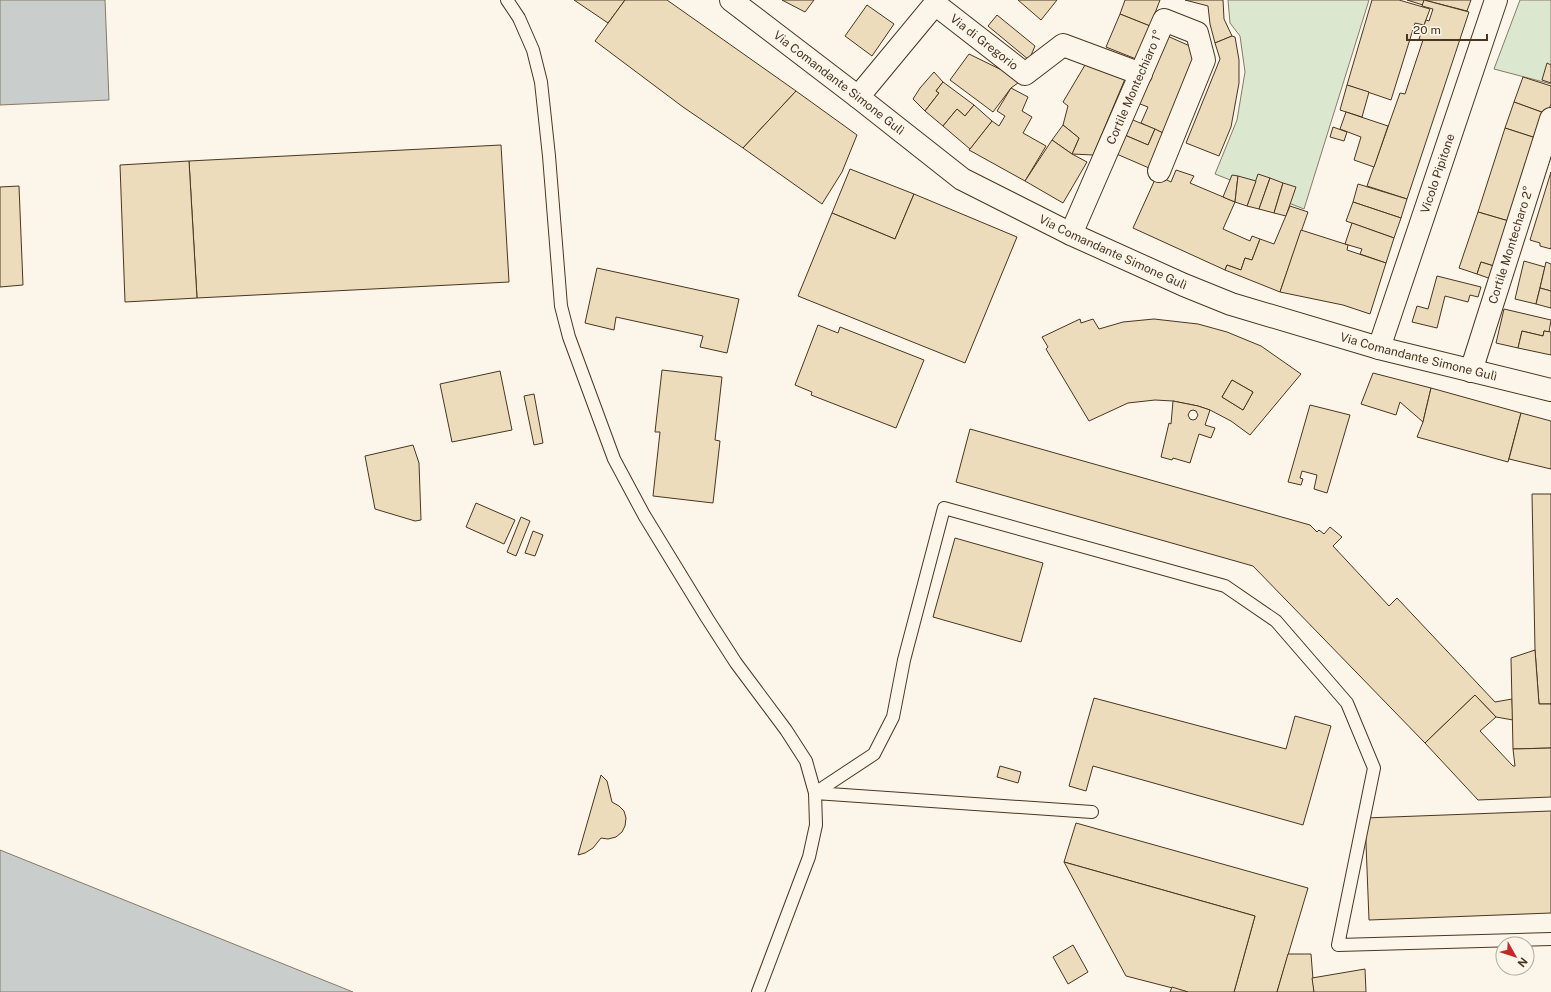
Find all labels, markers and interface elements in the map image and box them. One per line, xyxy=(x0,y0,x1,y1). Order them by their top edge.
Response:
street label: Via di Gregorio xyxy=(947,11,1021,73)
scale bar xyxy=(1407,16,1487,42)
text: 20 m xyxy=(1413,23,1441,37)
street label: Via Comandante Simone Gulì xyxy=(771,28,907,138)
street label: Cortile Montechiaro 1° xyxy=(1104,28,1166,147)
street label: Vicolo Pipitone xyxy=(1418,132,1458,215)
street label: Cortile Montecharo 2° xyxy=(1486,185,1536,306)
street label: Via Comandante Simone Gulì xyxy=(1037,212,1189,292)
street label: Via Comandante Simone Gulì xyxy=(1339,330,1499,384)
north arrow xyxy=(1495,936,1535,976)
text: N xyxy=(1515,955,1530,969)

